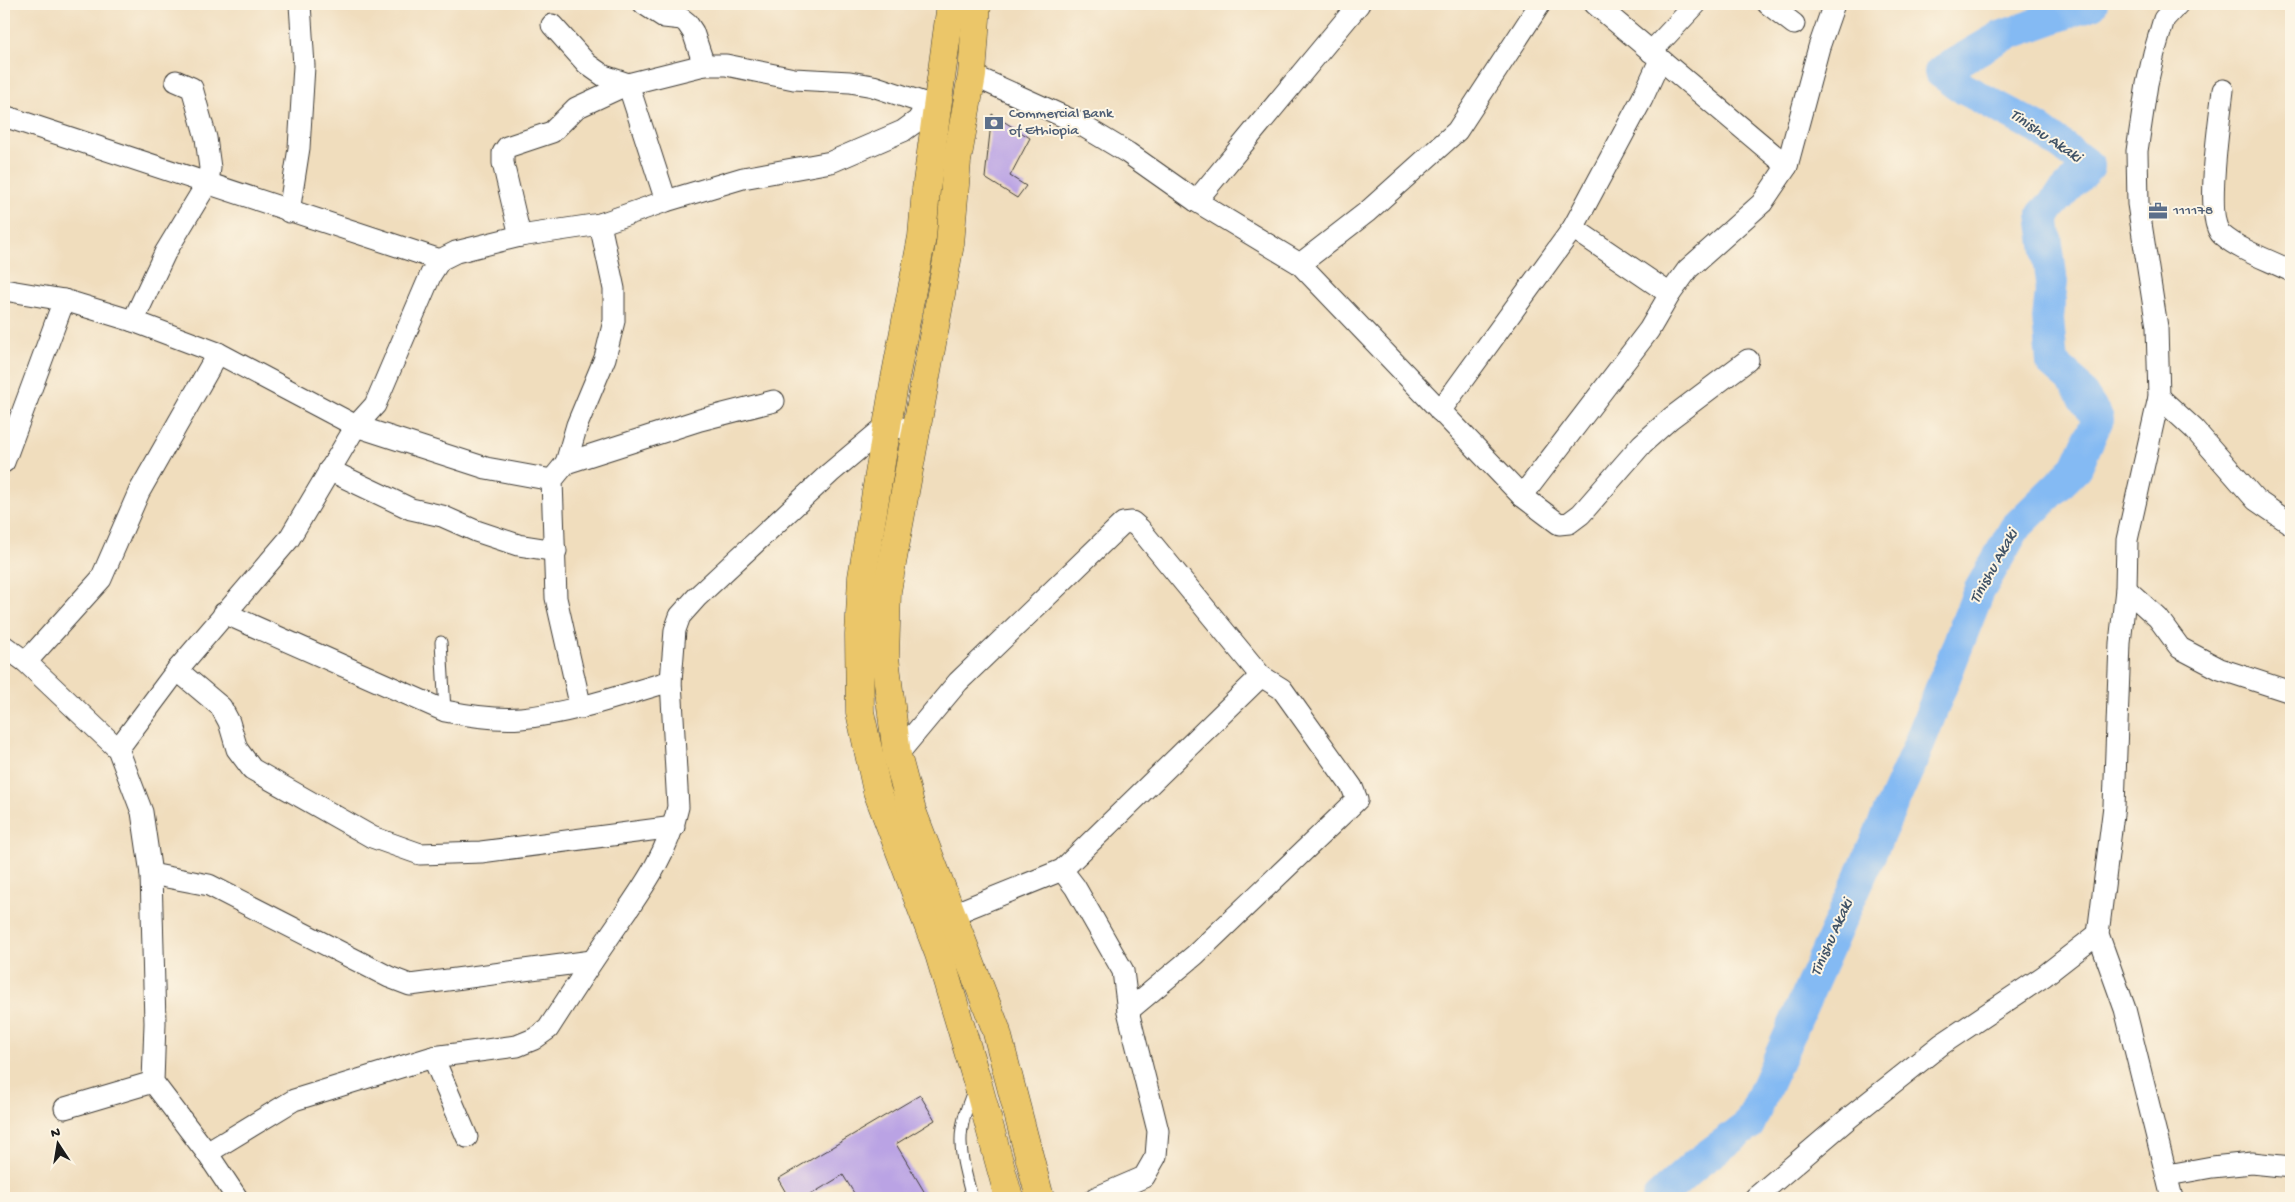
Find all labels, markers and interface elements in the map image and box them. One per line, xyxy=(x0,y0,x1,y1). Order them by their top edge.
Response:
place label: Commercial Bank of Ethiopia xyxy=(1009,105,1114,140)
water label: Tinishu Akaki xyxy=(2005,106,2086,169)
bank icon: Commercial Bank of Ethiopia xyxy=(983,112,1005,134)
office icon: 111178 xyxy=(2147,200,2169,222)
place label: 111178 xyxy=(2172,202,2213,220)
water label: Tinishu Akaki xyxy=(1967,525,2024,608)
water label: Tinishu Akaki xyxy=(1808,895,1859,980)
north arrow xyxy=(32,1120,82,1170)
text: N xyxy=(50,1124,62,1143)

